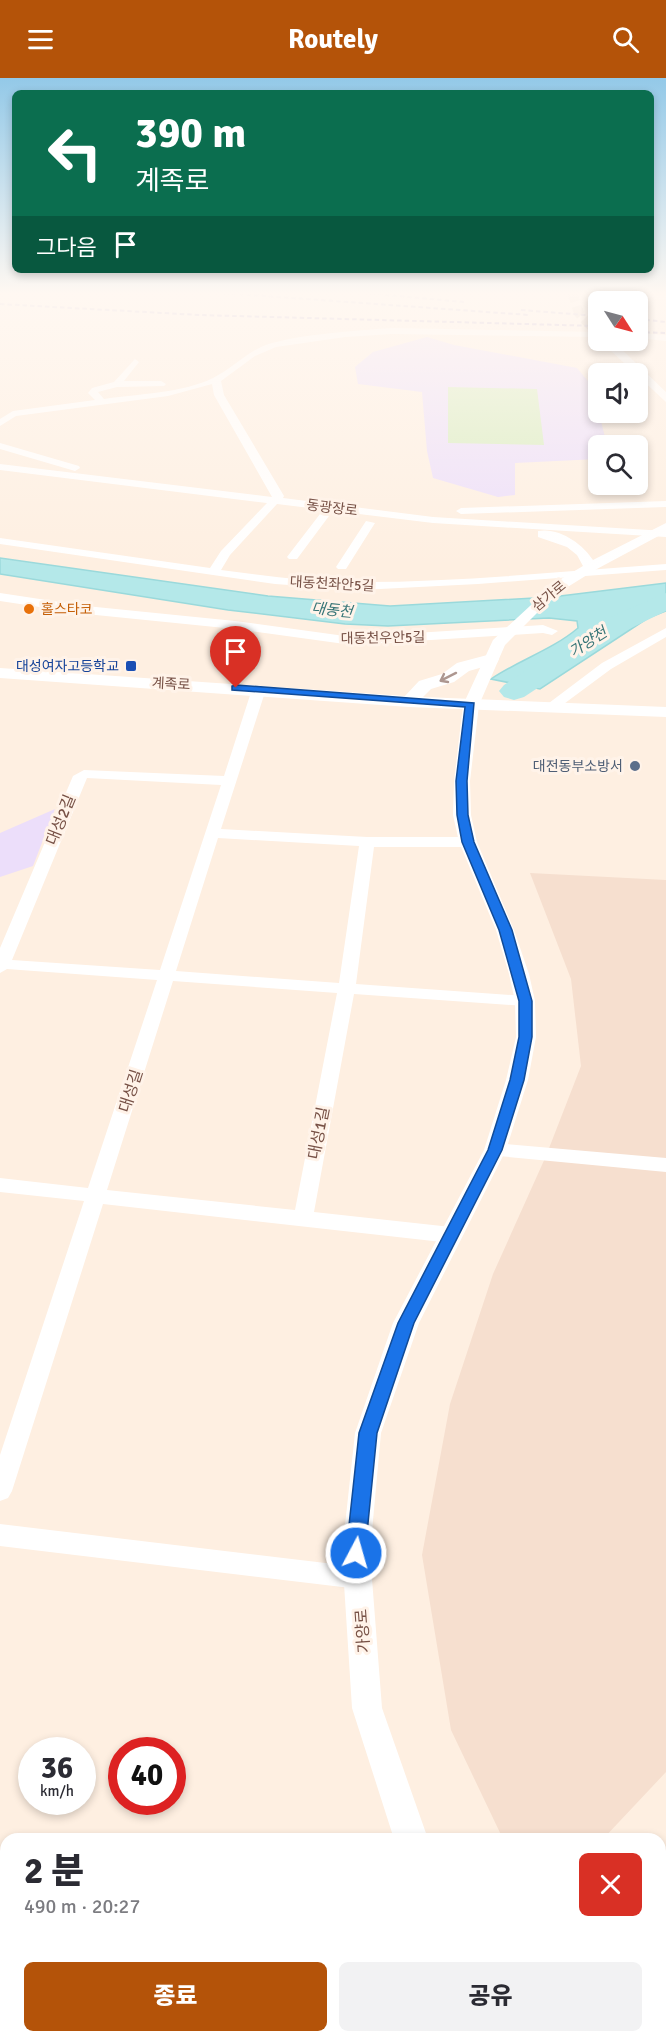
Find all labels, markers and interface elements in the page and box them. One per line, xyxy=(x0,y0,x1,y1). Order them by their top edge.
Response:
icon: menu xyxy=(24,23,57,56)
text: Routely xyxy=(288,23,378,56)
icon: search xyxy=(609,23,642,56)
text: 390 m xyxy=(135,108,246,159)
icon: left xyxy=(36,114,114,192)
text: 계족로 xyxy=(135,165,210,198)
icon: arrive xyxy=(109,228,142,261)
text: 그다음 xyxy=(36,234,97,261)
north arrow xyxy=(588,291,648,351)
map controls xyxy=(588,291,648,495)
button: sound xyxy=(588,363,648,423)
button: search xyxy=(588,435,648,495)
street label: 동광장로 xyxy=(305,496,359,520)
street label: 대동천좌안5길 xyxy=(289,573,375,595)
street label: 삼가로 xyxy=(529,577,569,615)
water label: 대동천 xyxy=(310,599,356,621)
place label: 홀스타코 xyxy=(41,601,93,618)
marker: 홀스타코 xyxy=(22,602,36,616)
water label: 가양천 xyxy=(566,622,612,661)
pin xyxy=(210,626,261,688)
street label: 대동천우안5길 xyxy=(340,629,426,647)
icon: arrive xyxy=(219,635,252,668)
place label: 대성여자고등학교 xyxy=(16,658,119,675)
marker: 대성여자고등학교 xyxy=(124,659,138,673)
one-way arrow xyxy=(439,672,457,684)
street label: 계족로 xyxy=(151,675,191,694)
place label: 대전동부소방서 xyxy=(533,758,623,775)
marker: 대전동부소방서 xyxy=(628,759,642,773)
street label: 대성2길 xyxy=(42,792,80,848)
street label: 대성길 xyxy=(115,1067,147,1115)
street label: 대성1길 xyxy=(304,1105,334,1161)
position arrow xyxy=(324,1521,388,1585)
street label: 가양로 xyxy=(351,1608,375,1654)
speed limit sign: 40 xyxy=(108,1737,186,1815)
text: 36 xyxy=(41,1750,73,1787)
text: km/h xyxy=(40,1782,74,1800)
text: 2 분 xyxy=(24,1849,84,1894)
button: close xyxy=(579,1853,642,1916)
text: 490 m · 20:27 xyxy=(24,1894,140,1919)
button: 종료 xyxy=(24,1962,327,2031)
button: 공유 xyxy=(339,1962,642,2031)

